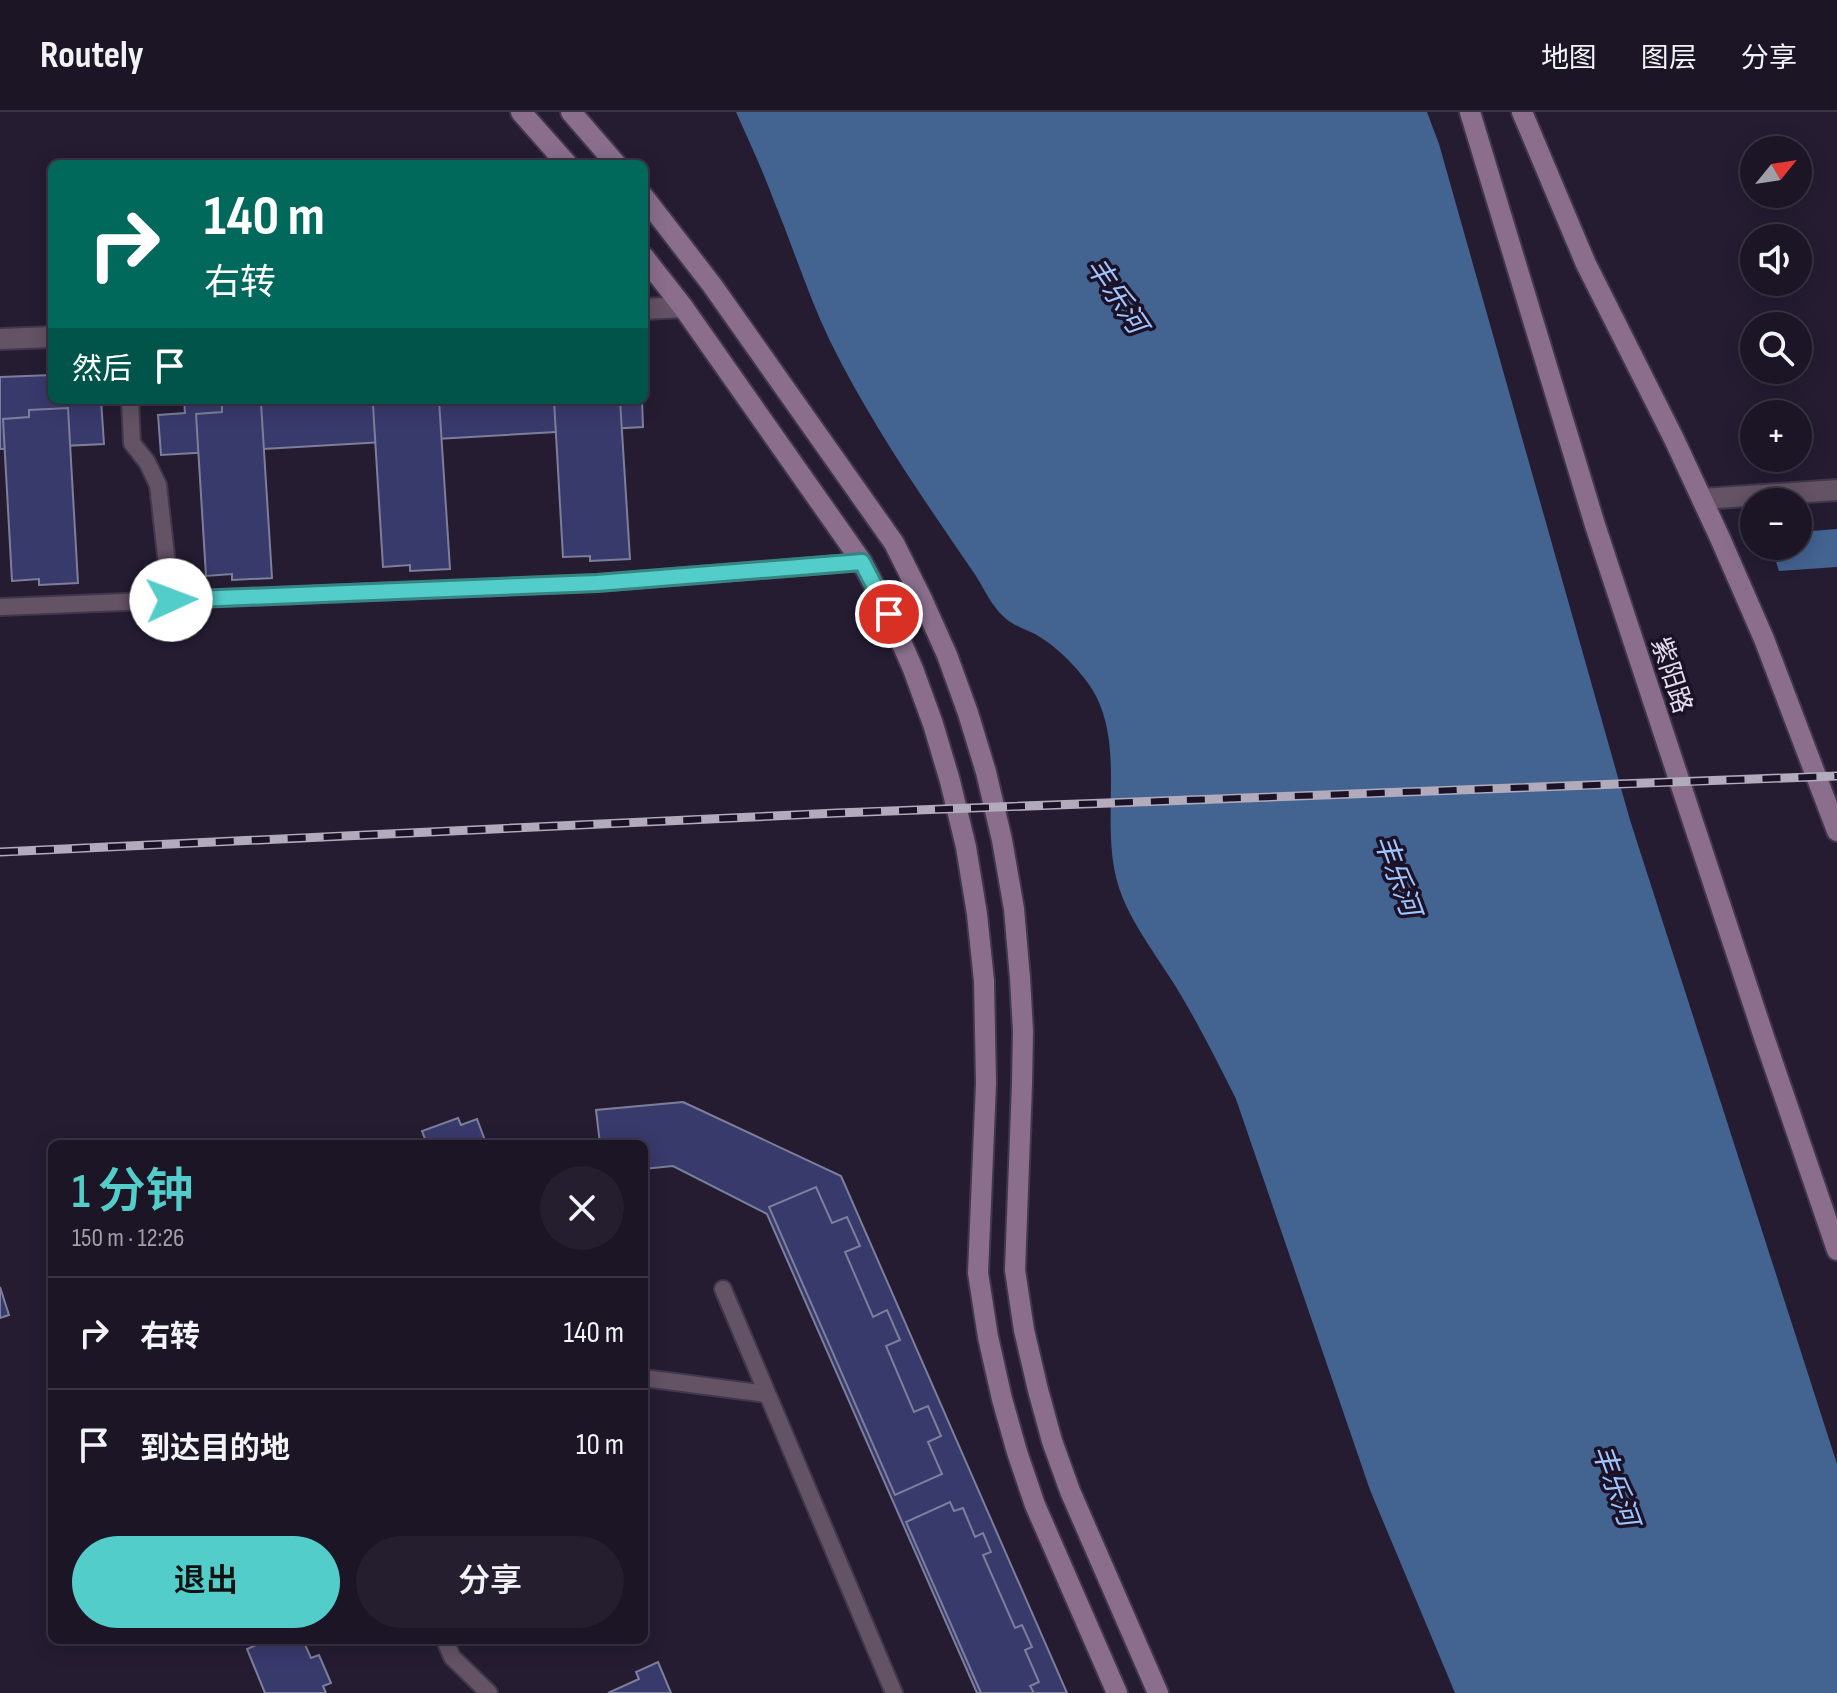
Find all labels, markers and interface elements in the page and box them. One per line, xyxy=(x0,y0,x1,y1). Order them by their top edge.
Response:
text: Routely xyxy=(40,33,144,78)
text: 地图 xyxy=(1541,42,1597,75)
text: 图层 xyxy=(1641,42,1697,75)
text: 分享 xyxy=(1741,42,1797,75)
north arrow xyxy=(1740,136,1812,208)
map controls xyxy=(1740,136,1812,560)
text: 140 m xyxy=(204,184,325,251)
icon: right xyxy=(72,192,176,296)
button: sound xyxy=(1740,224,1812,296)
water label: 丰乐河 xyxy=(1079,252,1156,344)
text: 右转 xyxy=(204,262,276,305)
button: search xyxy=(1740,312,1812,384)
icon: arrive xyxy=(148,344,192,388)
text: 然后 xyxy=(72,352,132,388)
button: + xyxy=(1740,400,1812,472)
button: − xyxy=(1740,488,1812,560)
position arrow xyxy=(129,558,213,642)
pin xyxy=(855,580,923,648)
icon: arrive xyxy=(867,592,911,636)
street label: 紫阳路 xyxy=(1644,634,1697,717)
water label: 丰乐河 xyxy=(1367,830,1428,925)
text: 1 分钟 xyxy=(72,1164,194,1221)
button: close xyxy=(540,1166,624,1250)
text: 150 m · 12:26 xyxy=(72,1223,185,1254)
icon: right xyxy=(72,1311,116,1355)
text: 140 m xyxy=(564,1315,624,1351)
text: 右转 xyxy=(140,1319,200,1355)
icon: arrive xyxy=(72,1423,116,1467)
text: 10 m xyxy=(576,1427,624,1463)
text: 到达目的地 xyxy=(140,1431,290,1467)
water label: 丰乐河 xyxy=(1585,1440,1646,1535)
button: 退出 xyxy=(72,1536,340,1628)
button: 分享 xyxy=(356,1536,624,1628)

